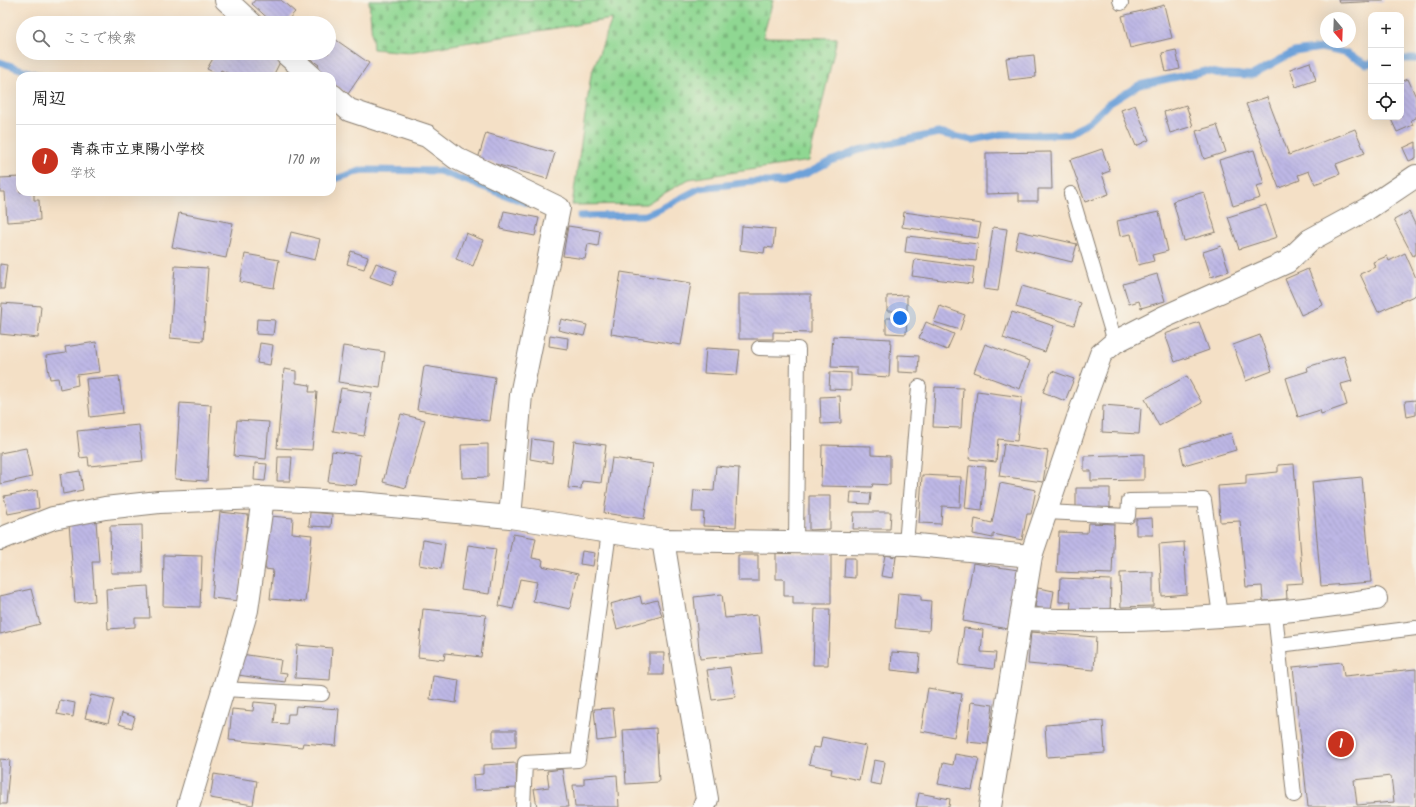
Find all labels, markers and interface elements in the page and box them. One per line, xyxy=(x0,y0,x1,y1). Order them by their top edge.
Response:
north arrow xyxy=(1320,12,1356,48)
map controls xyxy=(1368,12,1404,120)
button: + xyxy=(1368,12,1404,48)
search box xyxy=(16,16,336,60)
icon: search xyxy=(30,27,52,49)
text: ここで検索 xyxy=(62,27,137,51)
button: − xyxy=(1368,48,1404,84)
button: locate xyxy=(1368,84,1404,120)
text: 周辺 xyxy=(32,86,66,113)
text: 青森市立東陽小学校 xyxy=(70,138,205,162)
text: 1 xyxy=(43,150,47,171)
text: 170 m xyxy=(288,150,320,171)
text: 学校 xyxy=(70,163,96,184)
your location xyxy=(890,308,910,328)
pin: 1 xyxy=(1328,729,1354,759)

